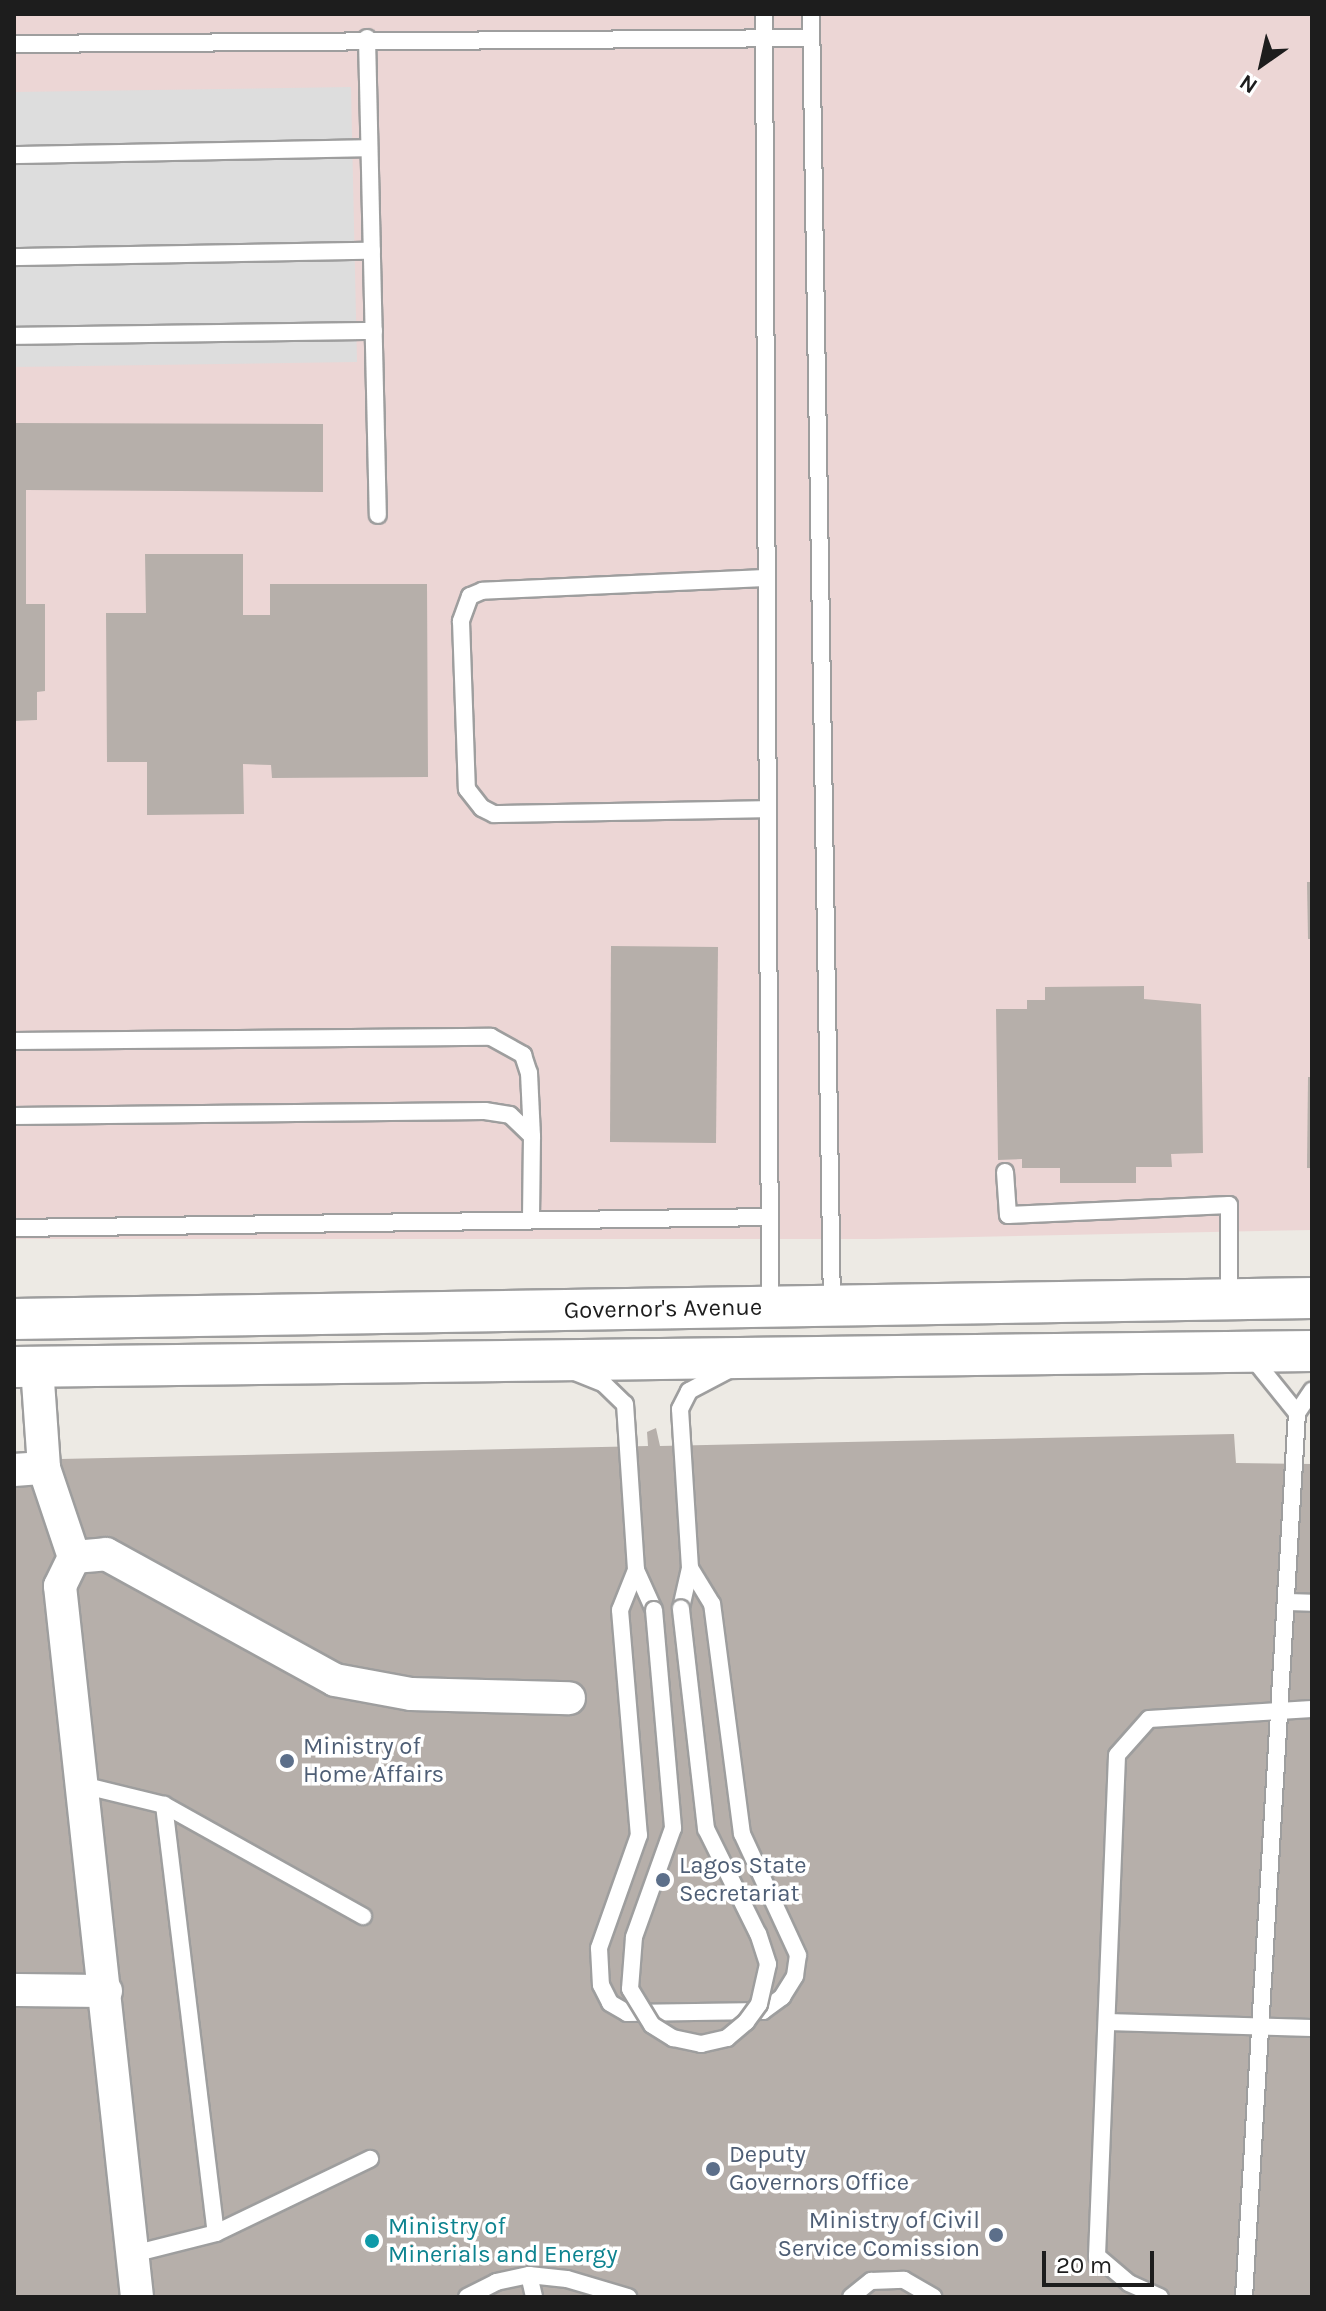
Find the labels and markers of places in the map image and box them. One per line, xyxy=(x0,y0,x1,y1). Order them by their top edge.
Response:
place label: Ministry of Home Affairs xyxy=(303,1733,444,1789)
marker: Ministry of Home Affairs xyxy=(278,1752,296,1770)
place label: Lagos State Secretariat xyxy=(679,1852,806,1908)
marker: Lagos State Secretariat xyxy=(654,1871,672,1889)
place label: Deputy Governors Office xyxy=(729,2141,909,2197)
marker: Deputy Governors Office xyxy=(704,2160,722,2178)
place label: Ministry of Civil Service Comission xyxy=(777,2207,980,2263)
place label: Ministry of Minerials and Energy xyxy=(388,2213,618,2269)
marker: Ministry of Civil Service Comission xyxy=(987,2226,1005,2244)
marker: Ministry of Minerials and Energy xyxy=(363,2232,381,2250)

